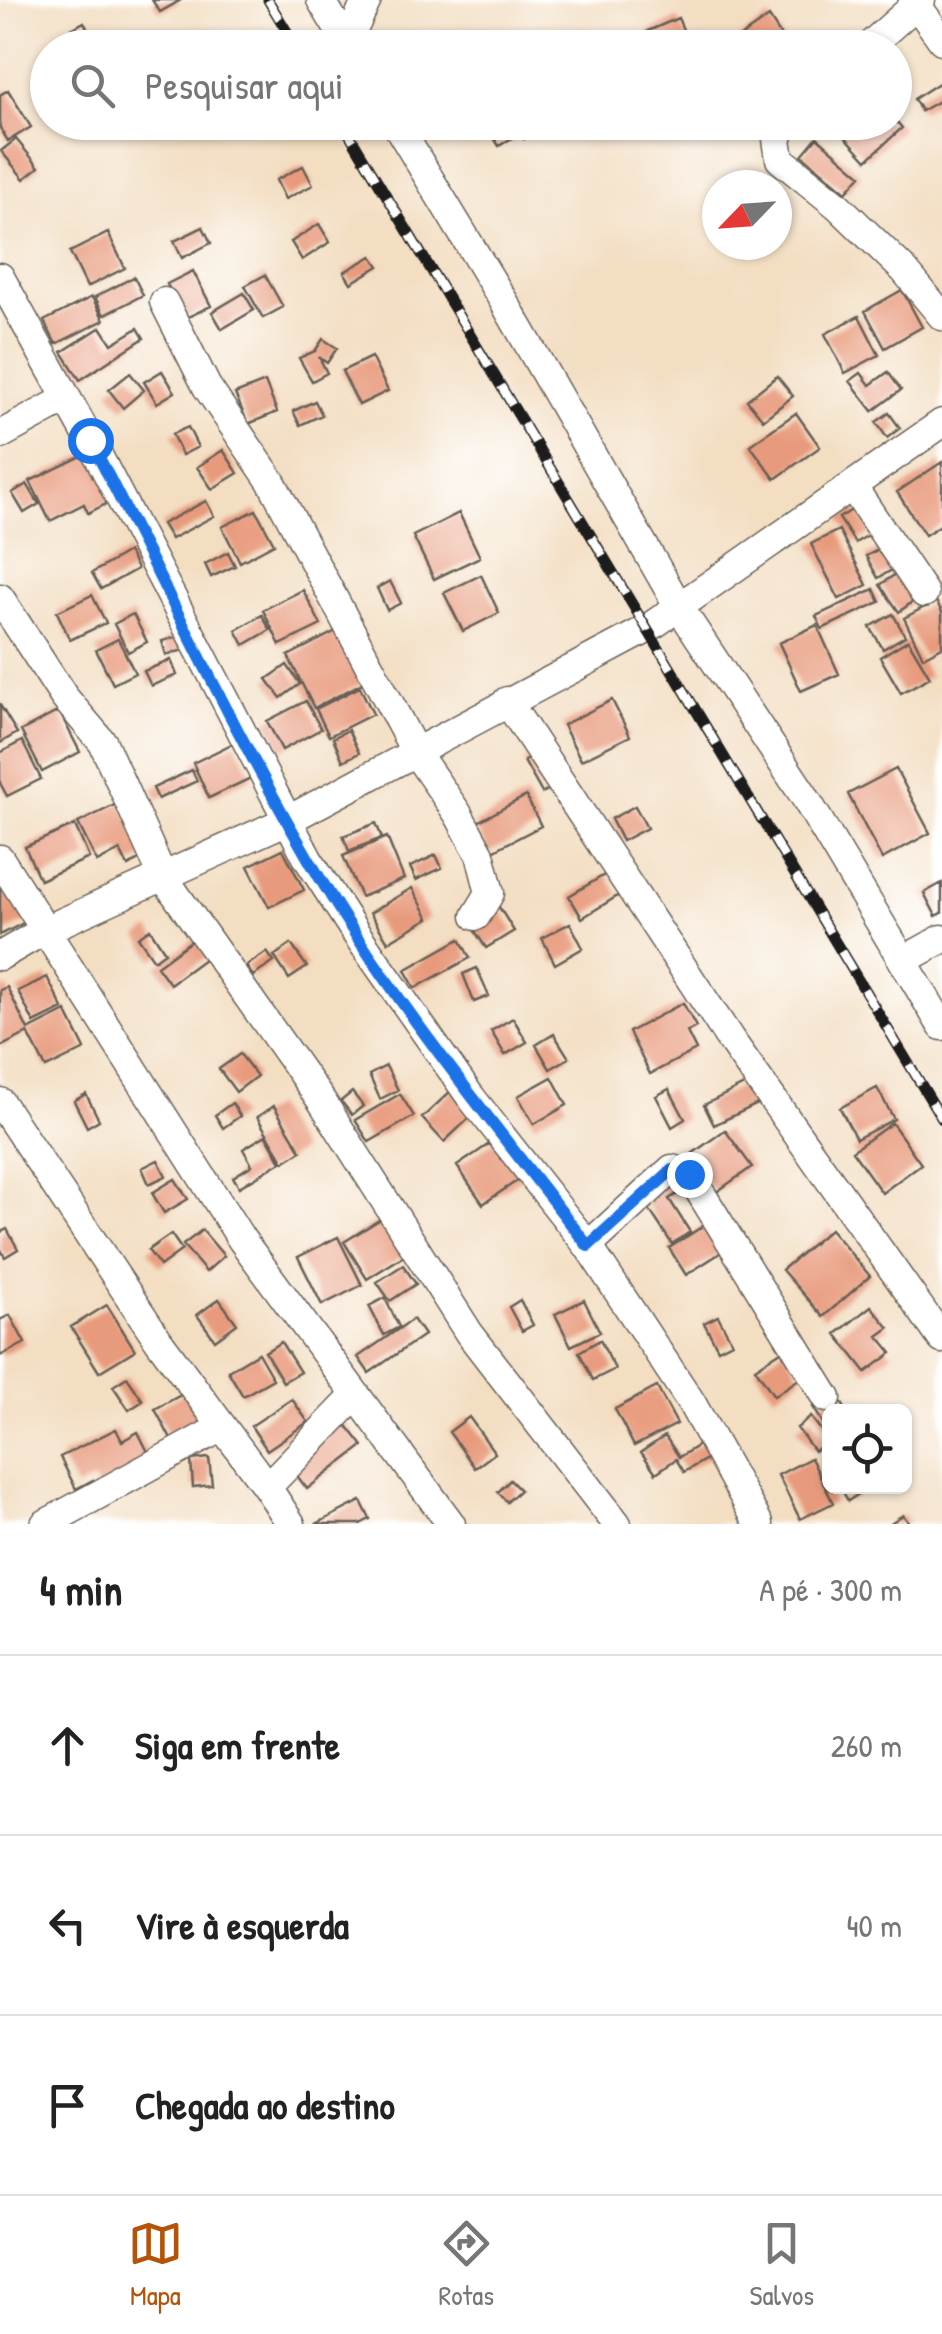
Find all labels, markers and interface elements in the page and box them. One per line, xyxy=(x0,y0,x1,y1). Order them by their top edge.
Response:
search box xyxy=(30,30,912,140)
icon: search xyxy=(65,58,120,113)
text: Pesquisar aqui xyxy=(145,59,343,111)
north arrow xyxy=(702,170,792,260)
route start xyxy=(68,418,114,464)
route end xyxy=(667,1152,713,1198)
map controls xyxy=(822,1404,912,1494)
button: locate xyxy=(822,1404,912,1494)
text: 4 min xyxy=(40,1561,122,1618)
text: A pé · 300 m xyxy=(759,1568,902,1611)
icon: ahead xyxy=(40,1718,95,1773)
text: Siga em frente xyxy=(135,1719,340,1771)
text: 260 m xyxy=(831,1724,902,1767)
icon: left xyxy=(40,1898,95,1953)
text: Vire à esquerda xyxy=(135,1899,349,1951)
text: 40 m xyxy=(847,1904,902,1947)
icon: arrive xyxy=(40,2078,95,2133)
text: Chegada ao destino xyxy=(135,2079,395,2131)
tab: Mapa xyxy=(128,2216,183,2314)
tab: Rotas xyxy=(439,2216,494,2314)
tab: Salvos xyxy=(750,2216,814,2314)

